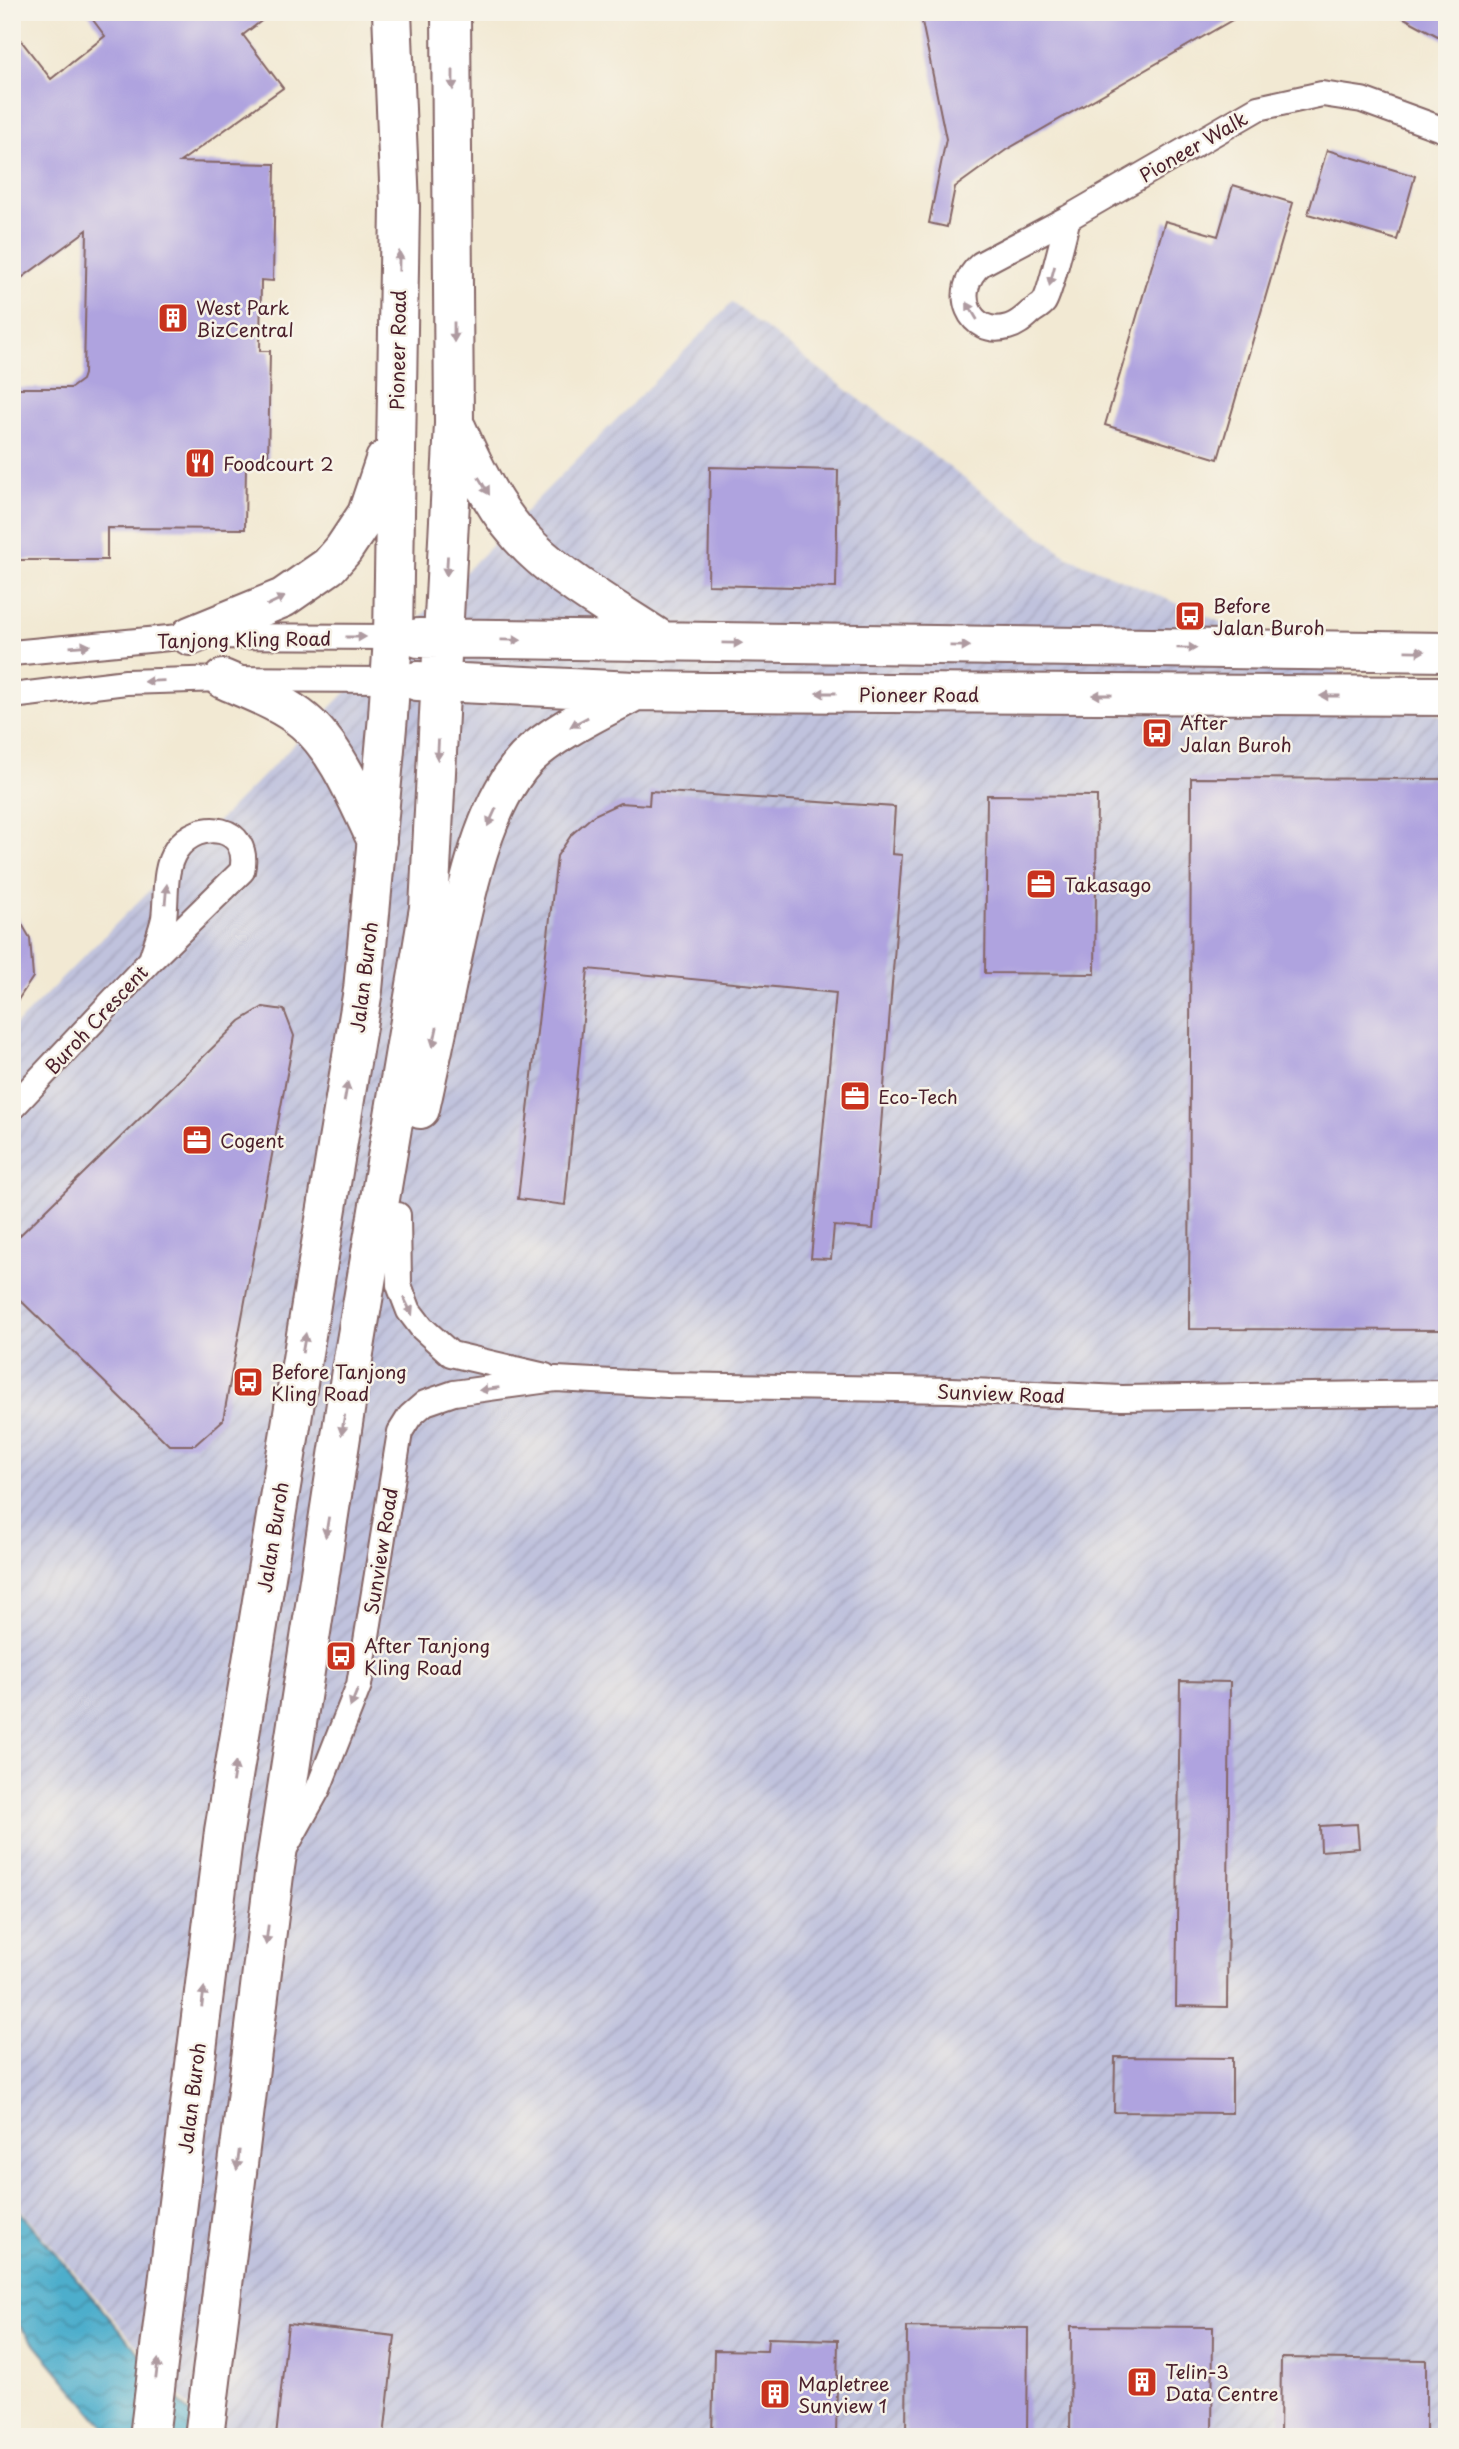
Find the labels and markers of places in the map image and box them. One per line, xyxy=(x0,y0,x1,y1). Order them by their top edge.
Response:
place label: West Park BizCentral xyxy=(196,293,294,343)
building icon: West Park BizCentral xyxy=(156,301,190,335)
restaurant icon: Foodcourt 2 xyxy=(183,446,217,480)
place label: Foodcourt 2 xyxy=(223,449,334,477)
place label: Before Jalan Buroh xyxy=(1213,591,1325,641)
bus stop icon: Before Jalan Buroh xyxy=(1173,599,1207,633)
place label: After Jalan Buroh xyxy=(1180,708,1292,758)
bus stop icon: After Jalan Buroh xyxy=(1140,716,1174,750)
office icon: Takasago xyxy=(1024,867,1058,901)
place label: Takasago xyxy=(1064,870,1151,898)
office icon: Eco-Tech xyxy=(838,1079,872,1113)
place label: Eco-Tech xyxy=(878,1082,958,1110)
office icon: Cogent xyxy=(180,1123,214,1157)
place label: Cogent xyxy=(220,1126,285,1154)
place label: Before Tanjong Kling Road xyxy=(271,1357,407,1407)
bus stop icon: Before Tanjong Kling Road xyxy=(231,1365,265,1399)
place label: After Tanjong Kling Road xyxy=(364,1631,490,1681)
bus stop icon: After Tanjong Kling Road xyxy=(324,1639,358,1673)
place label: Telin-3 Data Centre xyxy=(1165,2357,1279,2407)
building icon: Telin-3 Data Centre xyxy=(1125,2365,1159,2399)
place label: Mapletree Sunview 1 xyxy=(798,2369,890,2419)
building icon: Mapletree Sunview 1 xyxy=(758,2377,792,2411)

